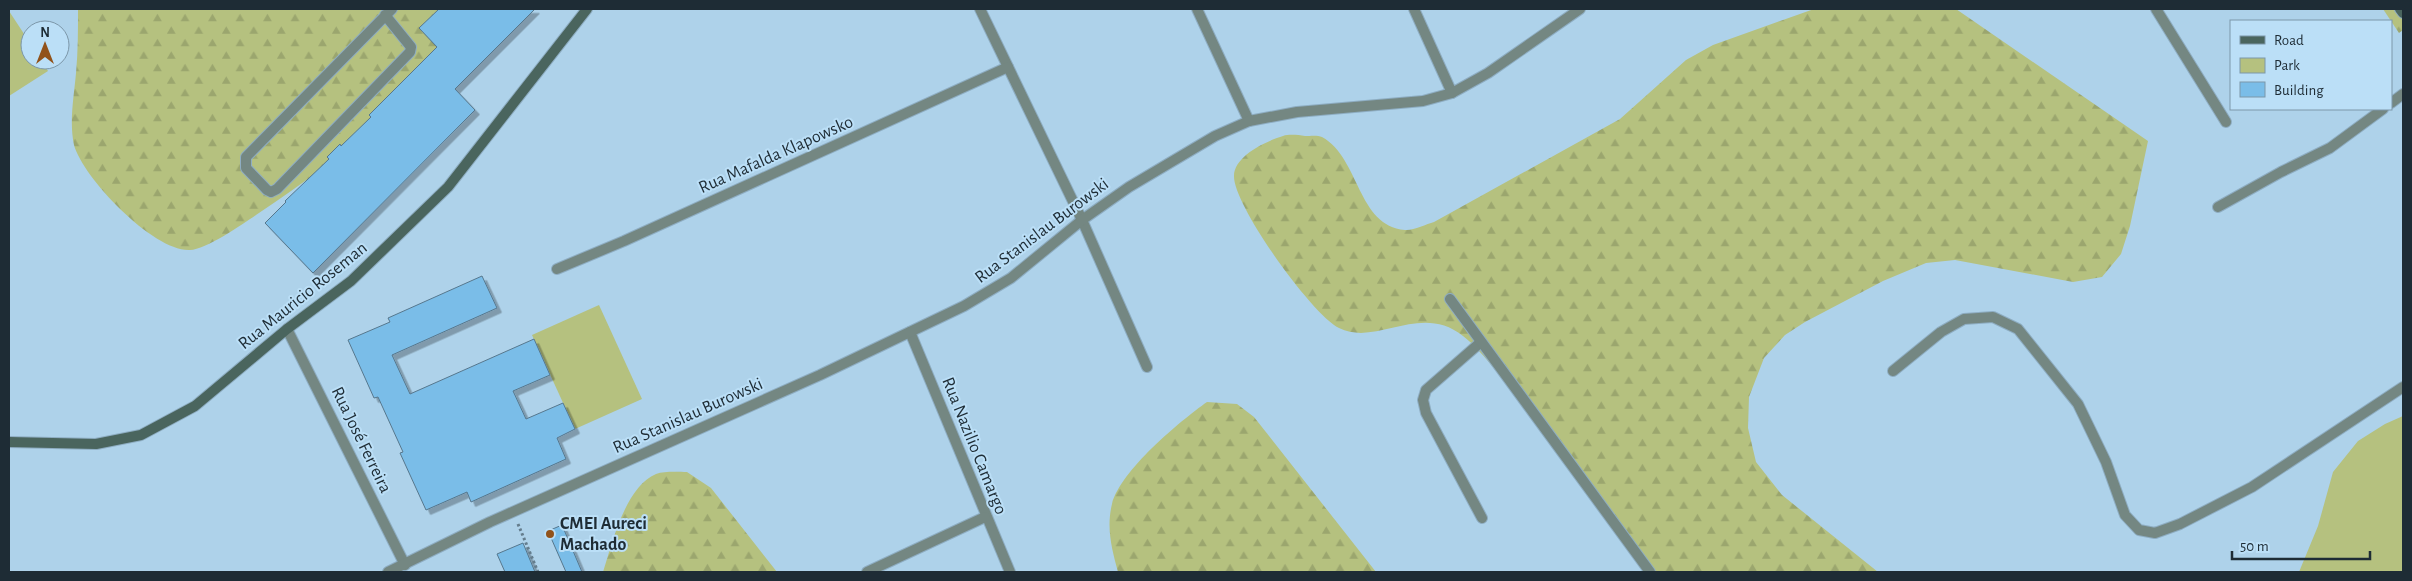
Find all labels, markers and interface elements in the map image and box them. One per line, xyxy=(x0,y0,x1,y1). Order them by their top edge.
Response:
north arrow xyxy=(20,20,70,70)
legend xyxy=(2230,20,2392,110)
text: N xyxy=(40,26,50,40)
text: Road xyxy=(2274,33,2304,48)
text: Park xyxy=(2274,58,2300,73)
text: Building xyxy=(2274,83,2324,98)
street label: Rua Mafalda Klapowsko xyxy=(696,113,856,197)
street label: Rua Stanislau Burowski xyxy=(972,175,1112,287)
street label: Rua Mauricio Roseman xyxy=(235,239,371,353)
street label: Rua Stanislau Burowski xyxy=(610,375,766,457)
street label: Rua Nazilio Camargo xyxy=(938,375,1010,517)
street label: Rua José Ferreira xyxy=(328,384,394,496)
place label: CMEI Aureci Machado xyxy=(560,515,647,554)
marker: CMEI Aureci Machado xyxy=(544,528,556,540)
scale bar xyxy=(2232,528,2370,560)
text: 50 m xyxy=(2240,539,2269,554)

